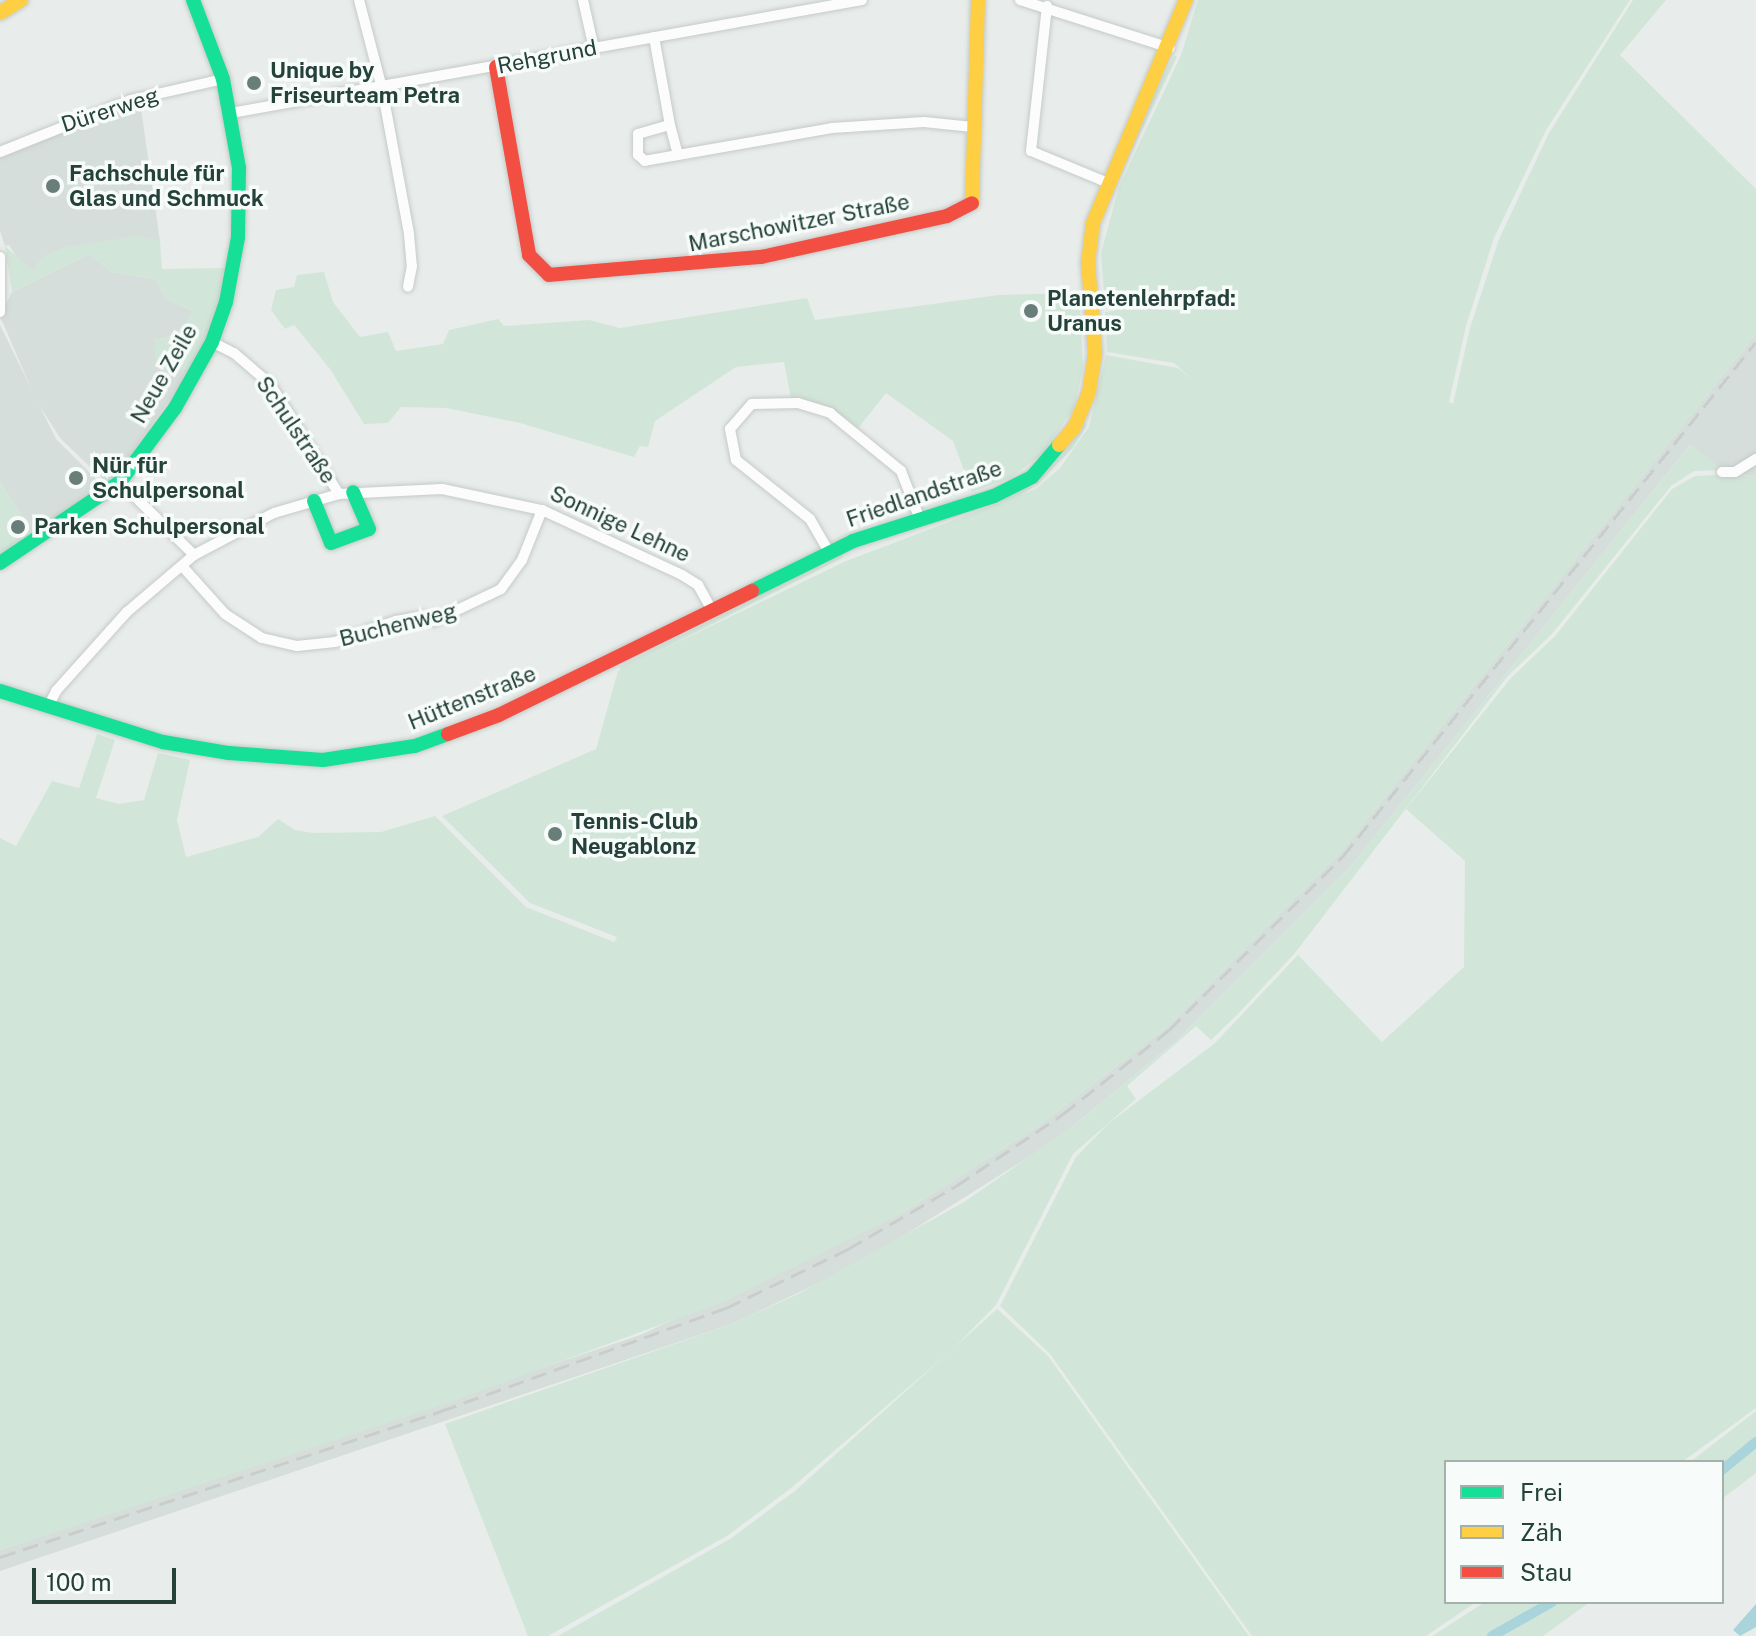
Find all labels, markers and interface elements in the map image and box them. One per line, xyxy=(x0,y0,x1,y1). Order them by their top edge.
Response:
street label: Rehgrund xyxy=(495,34,599,80)
place label: Unique by Friseurteam Petra xyxy=(270,57,460,108)
marker: Unique by Friseurteam Petra xyxy=(245,74,263,92)
street label: Dürerweg xyxy=(58,82,162,138)
place label: Fachschule für Glas und Schmuck xyxy=(69,160,264,212)
marker: Fachschule für Glas und Schmuck xyxy=(44,177,62,195)
street label: Marschowitzer Straße xyxy=(686,189,912,257)
place label: Planetenlehrpfad: Uranus xyxy=(1047,285,1236,336)
marker: Planetenlehrpfad: Uranus xyxy=(1022,302,1040,320)
street label: Neue Zeile xyxy=(125,320,203,428)
street label: Schulstraße xyxy=(250,371,342,489)
place label: Nür für Schulpersonal xyxy=(92,452,244,504)
street label: Friedlandstraße xyxy=(843,455,1005,533)
marker: Nür für Schulpersonal xyxy=(67,469,85,487)
street label: Sonnige Lehne xyxy=(546,480,694,568)
place label: Parken Schulpersonal xyxy=(34,514,265,540)
marker: Parken Schulpersonal xyxy=(9,518,27,536)
street label: Buchenweg xyxy=(337,598,459,652)
street label: Hüttenstraße xyxy=(404,660,540,736)
place label: Tennis-Club Neugablonz xyxy=(571,808,698,860)
marker: Tennis-Club Neugablonz xyxy=(546,825,564,843)
legend xyxy=(1444,1460,1724,1604)
text: Frei xyxy=(1520,1478,1563,1506)
text: Zäh xyxy=(1520,1518,1563,1546)
scale bar xyxy=(36,1552,180,1602)
text: Stau xyxy=(1520,1558,1572,1586)
text: 100 m xyxy=(46,1568,112,1596)

